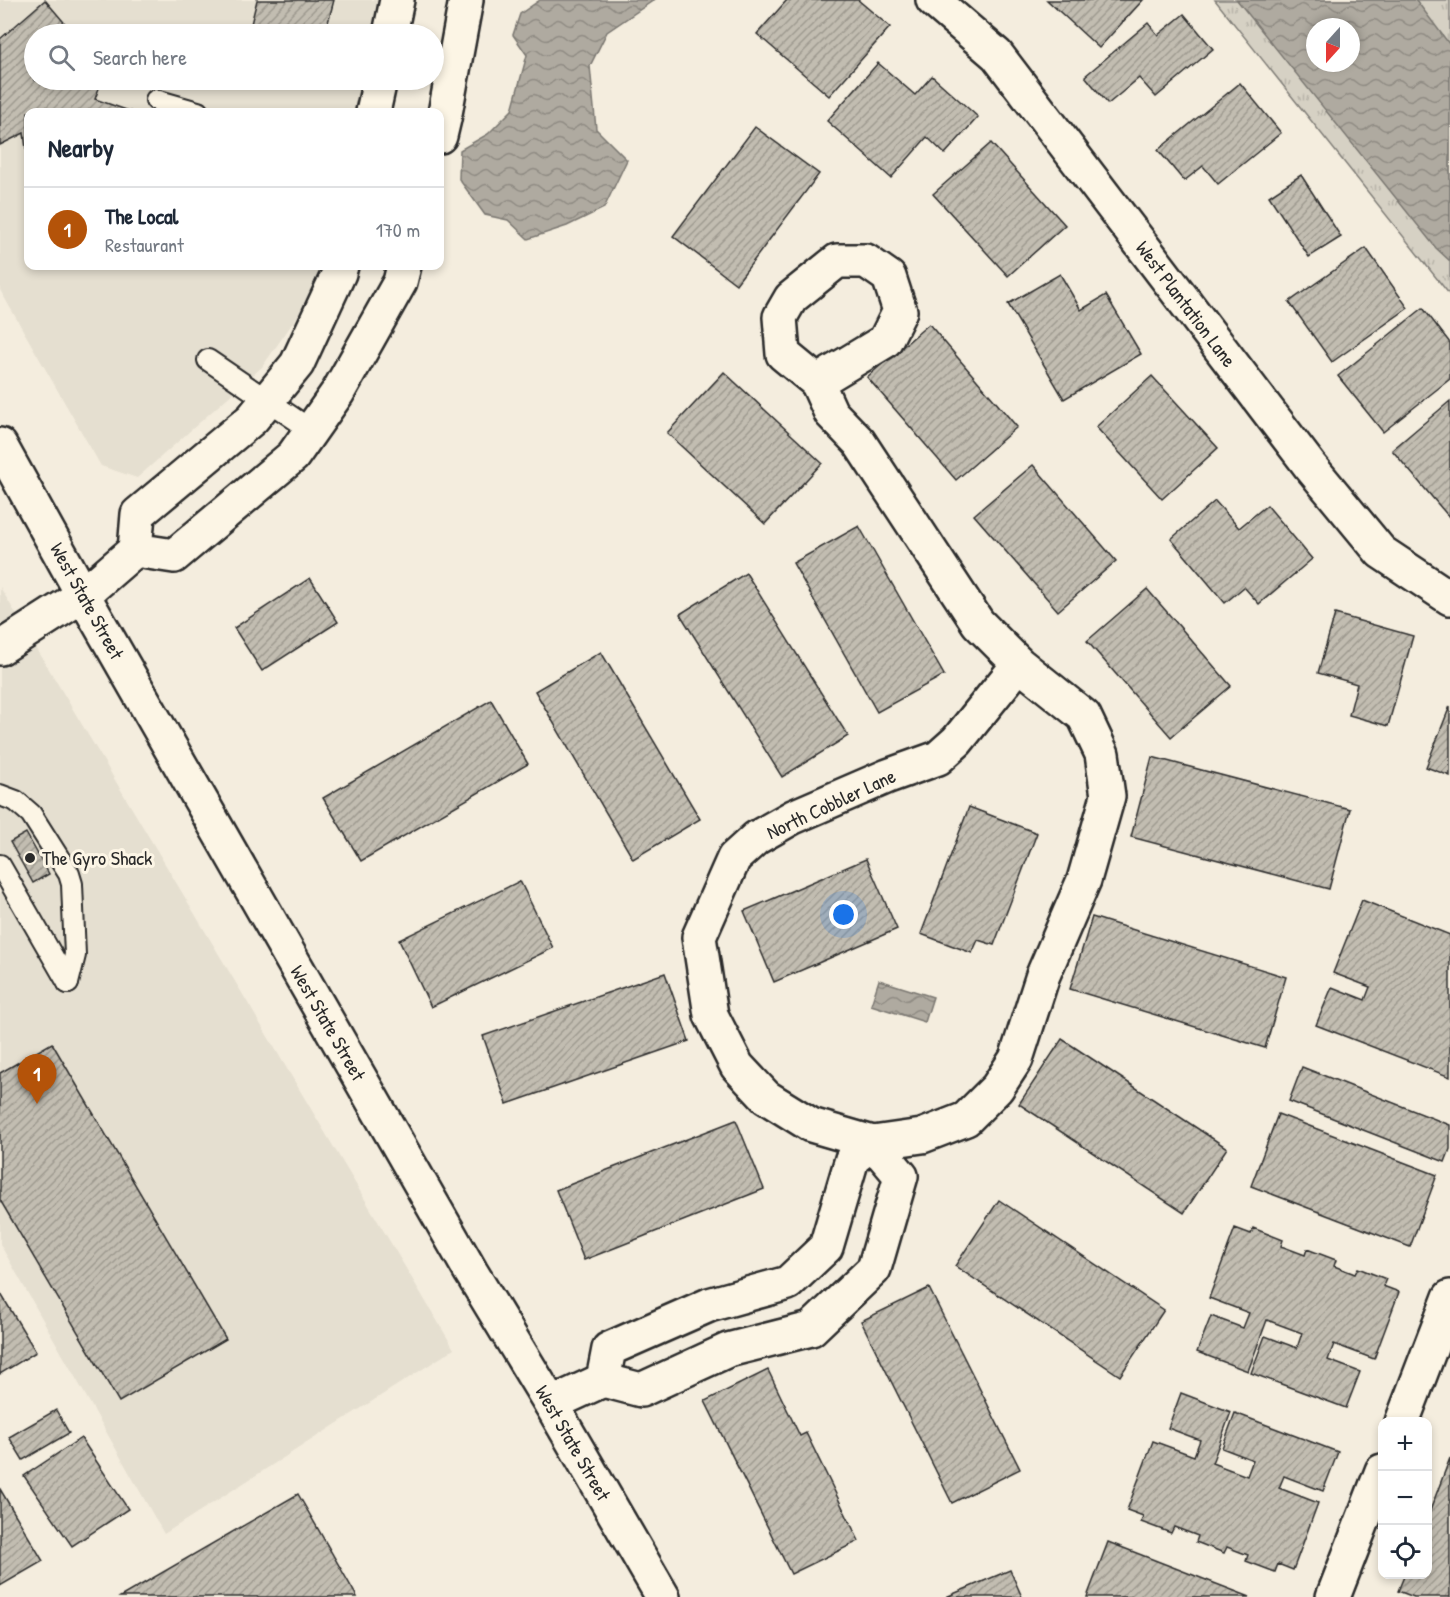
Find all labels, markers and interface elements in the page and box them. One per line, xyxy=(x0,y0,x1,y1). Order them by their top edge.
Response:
north arrow xyxy=(1306,18,1360,72)
search box xyxy=(24,24,444,90)
icon: search xyxy=(45,41,78,74)
text: Search here xyxy=(93,42,187,72)
text: Nearby xyxy=(48,130,114,165)
text: The Local xyxy=(105,201,178,231)
text: 1 xyxy=(64,216,71,243)
text: 170 m xyxy=(376,216,420,243)
text: Restaurant xyxy=(105,231,184,258)
street label: West Plantation Lane xyxy=(1130,235,1243,372)
street label: West State Street xyxy=(44,538,131,665)
street label: North Cobbler Lane xyxy=(762,762,900,845)
place label: The Gyro Shack xyxy=(42,844,152,871)
marker: The Gyro Shack xyxy=(23,851,37,865)
your location xyxy=(829,900,858,929)
street label: West State Street xyxy=(284,960,373,1086)
pin: 1 xyxy=(18,1054,57,1104)
street label: West State Street xyxy=(529,1380,618,1506)
map controls xyxy=(1378,1417,1432,1579)
button: + xyxy=(1378,1417,1432,1471)
button: − xyxy=(1378,1471,1432,1525)
button: locate xyxy=(1378,1525,1432,1579)

